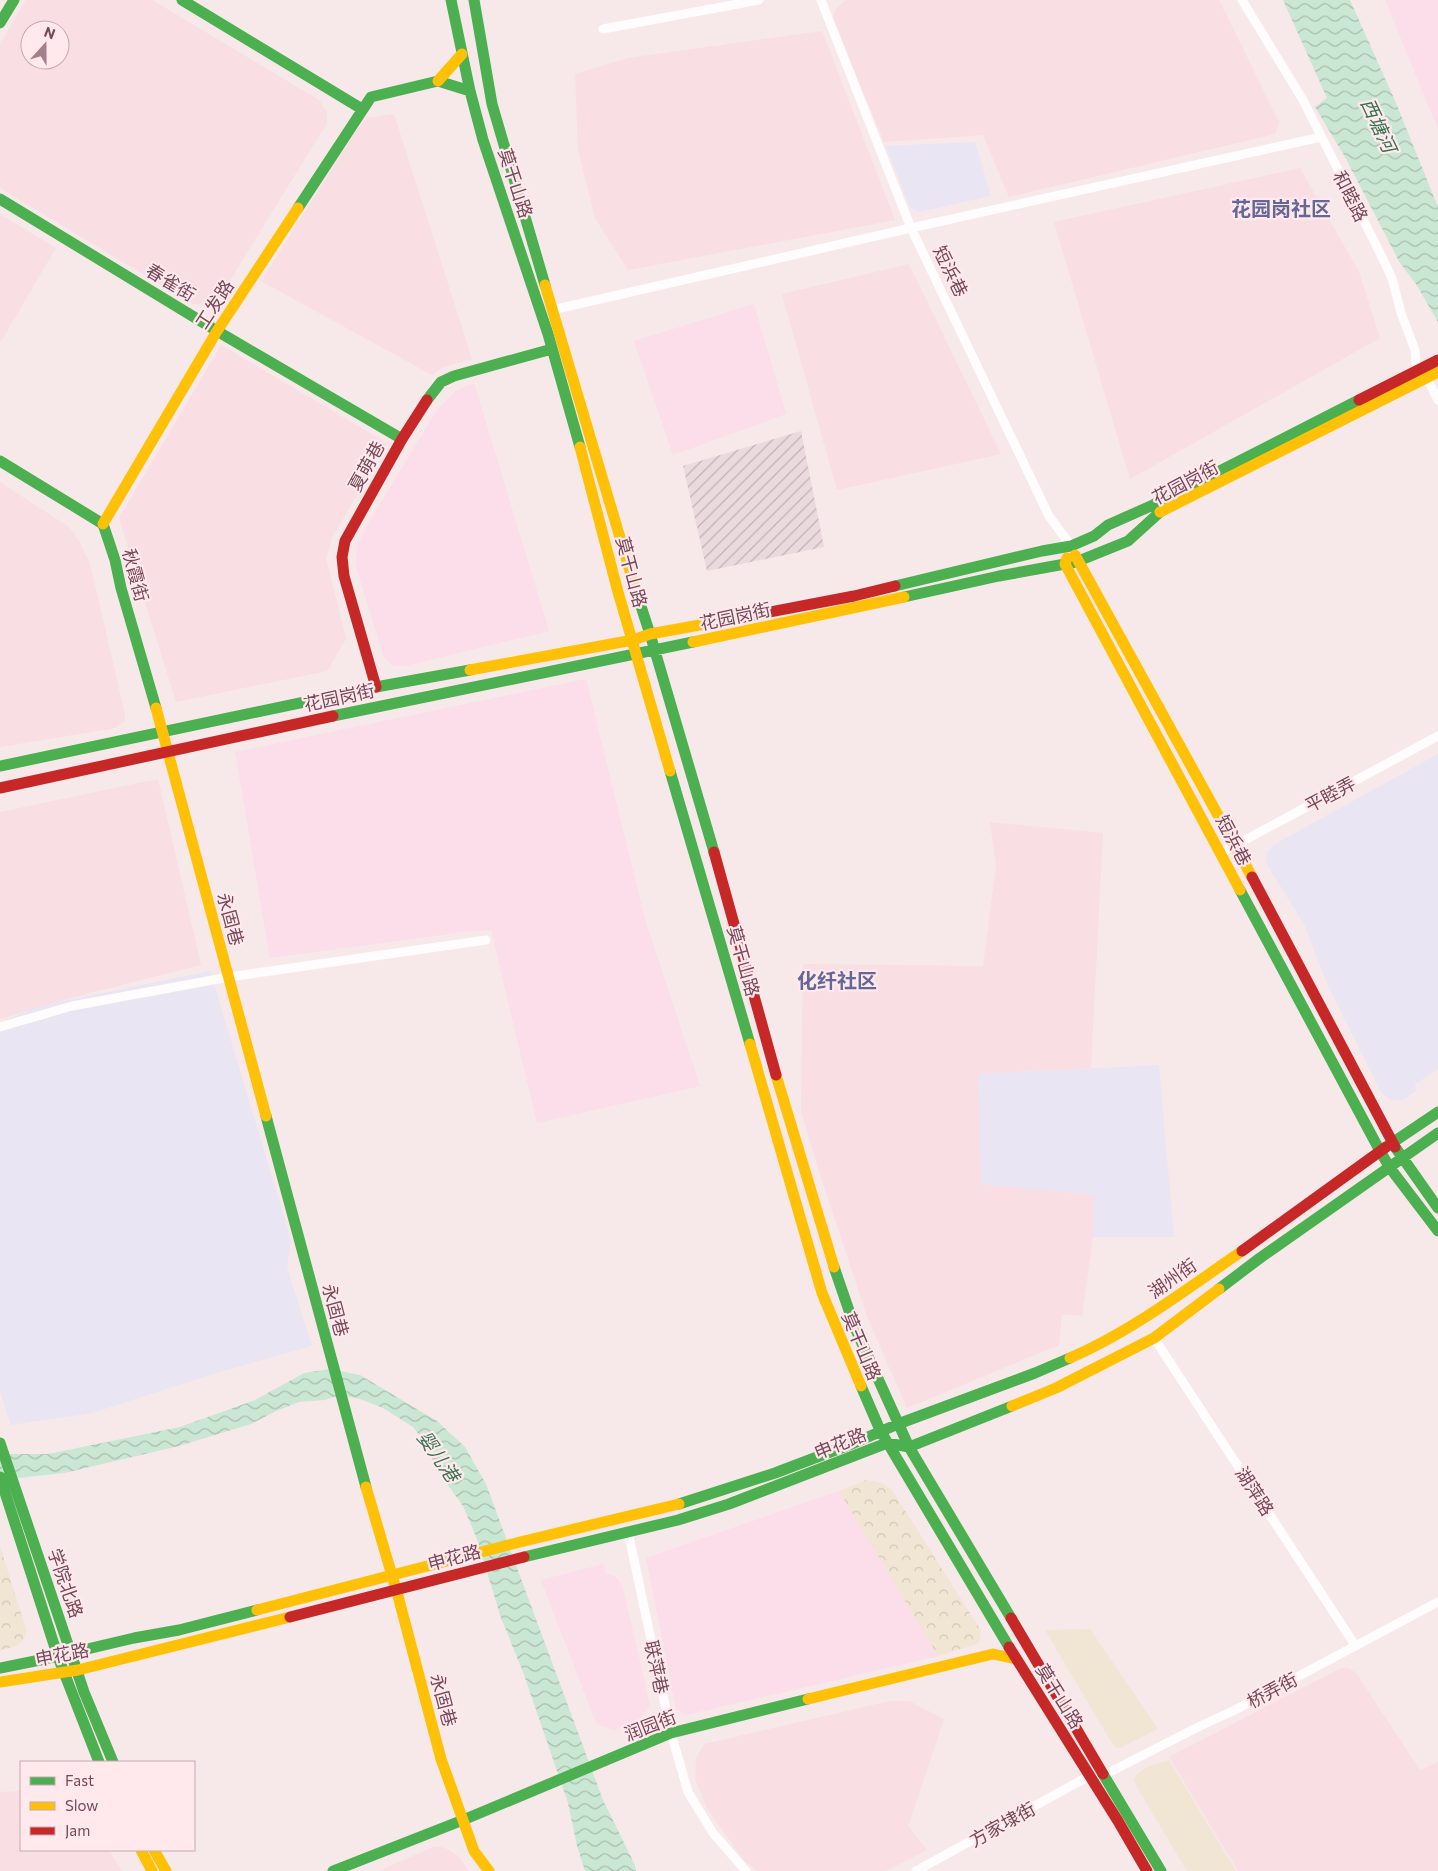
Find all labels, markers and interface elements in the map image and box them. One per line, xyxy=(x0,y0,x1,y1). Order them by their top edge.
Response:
north arrow xyxy=(20,20,70,70)
text: N xyxy=(42,23,58,42)
water label: 西塘河 xyxy=(1357,94,1403,159)
street label: 莫干山路 xyxy=(494,145,538,221)
street label: 和睦路 xyxy=(1329,167,1373,225)
district label: 花园岗社区 xyxy=(1231,196,1331,220)
street label: 短浜巷 xyxy=(929,242,973,300)
street label: 春雀街 xyxy=(142,259,200,305)
street label: 工发路 xyxy=(190,275,238,333)
street label: 夏萌巷 xyxy=(343,437,389,495)
street label: 花园岗街 xyxy=(1148,455,1222,509)
street label: 莫干山路 xyxy=(612,534,652,610)
street label: 秋霞街 xyxy=(118,546,154,604)
street label: 花园岗街 xyxy=(697,598,773,634)
street label: 花园岗街 xyxy=(301,679,377,715)
street label: 平睦弄 xyxy=(1301,772,1359,816)
street label: 短浜巷 xyxy=(1212,811,1256,869)
street label: 永固巷 xyxy=(213,890,249,948)
street label: 莫干山路 xyxy=(724,923,764,999)
district label: 化纤社区 xyxy=(797,968,877,992)
street label: 湖州街 xyxy=(1144,1254,1200,1302)
street label: 永固巷 xyxy=(318,1281,354,1339)
street label: 莫干山路 xyxy=(838,1309,886,1383)
street label: 申花路 xyxy=(811,1423,869,1463)
water label: 婴儿港 xyxy=(413,1426,466,1488)
street label: 湖萍路 xyxy=(1231,1462,1279,1520)
street label: 申花路 xyxy=(425,1539,483,1575)
street label: 学院北路 xyxy=(44,1545,88,1621)
street label: 申花路 xyxy=(33,1638,91,1670)
street label: 联萍巷 xyxy=(641,1638,673,1696)
street label: 莫干山路 xyxy=(1032,1660,1088,1732)
street label: 桥弄街 xyxy=(1243,1668,1301,1712)
street label: 永固巷 xyxy=(426,1671,462,1729)
street label: 润园街 xyxy=(621,1705,679,1745)
legend xyxy=(20,1761,195,1851)
text: Fast xyxy=(65,1771,94,1789)
text: Slow xyxy=(65,1796,98,1814)
street label: 方家埭街 xyxy=(965,1797,1039,1851)
text: Jam xyxy=(65,1821,90,1839)

